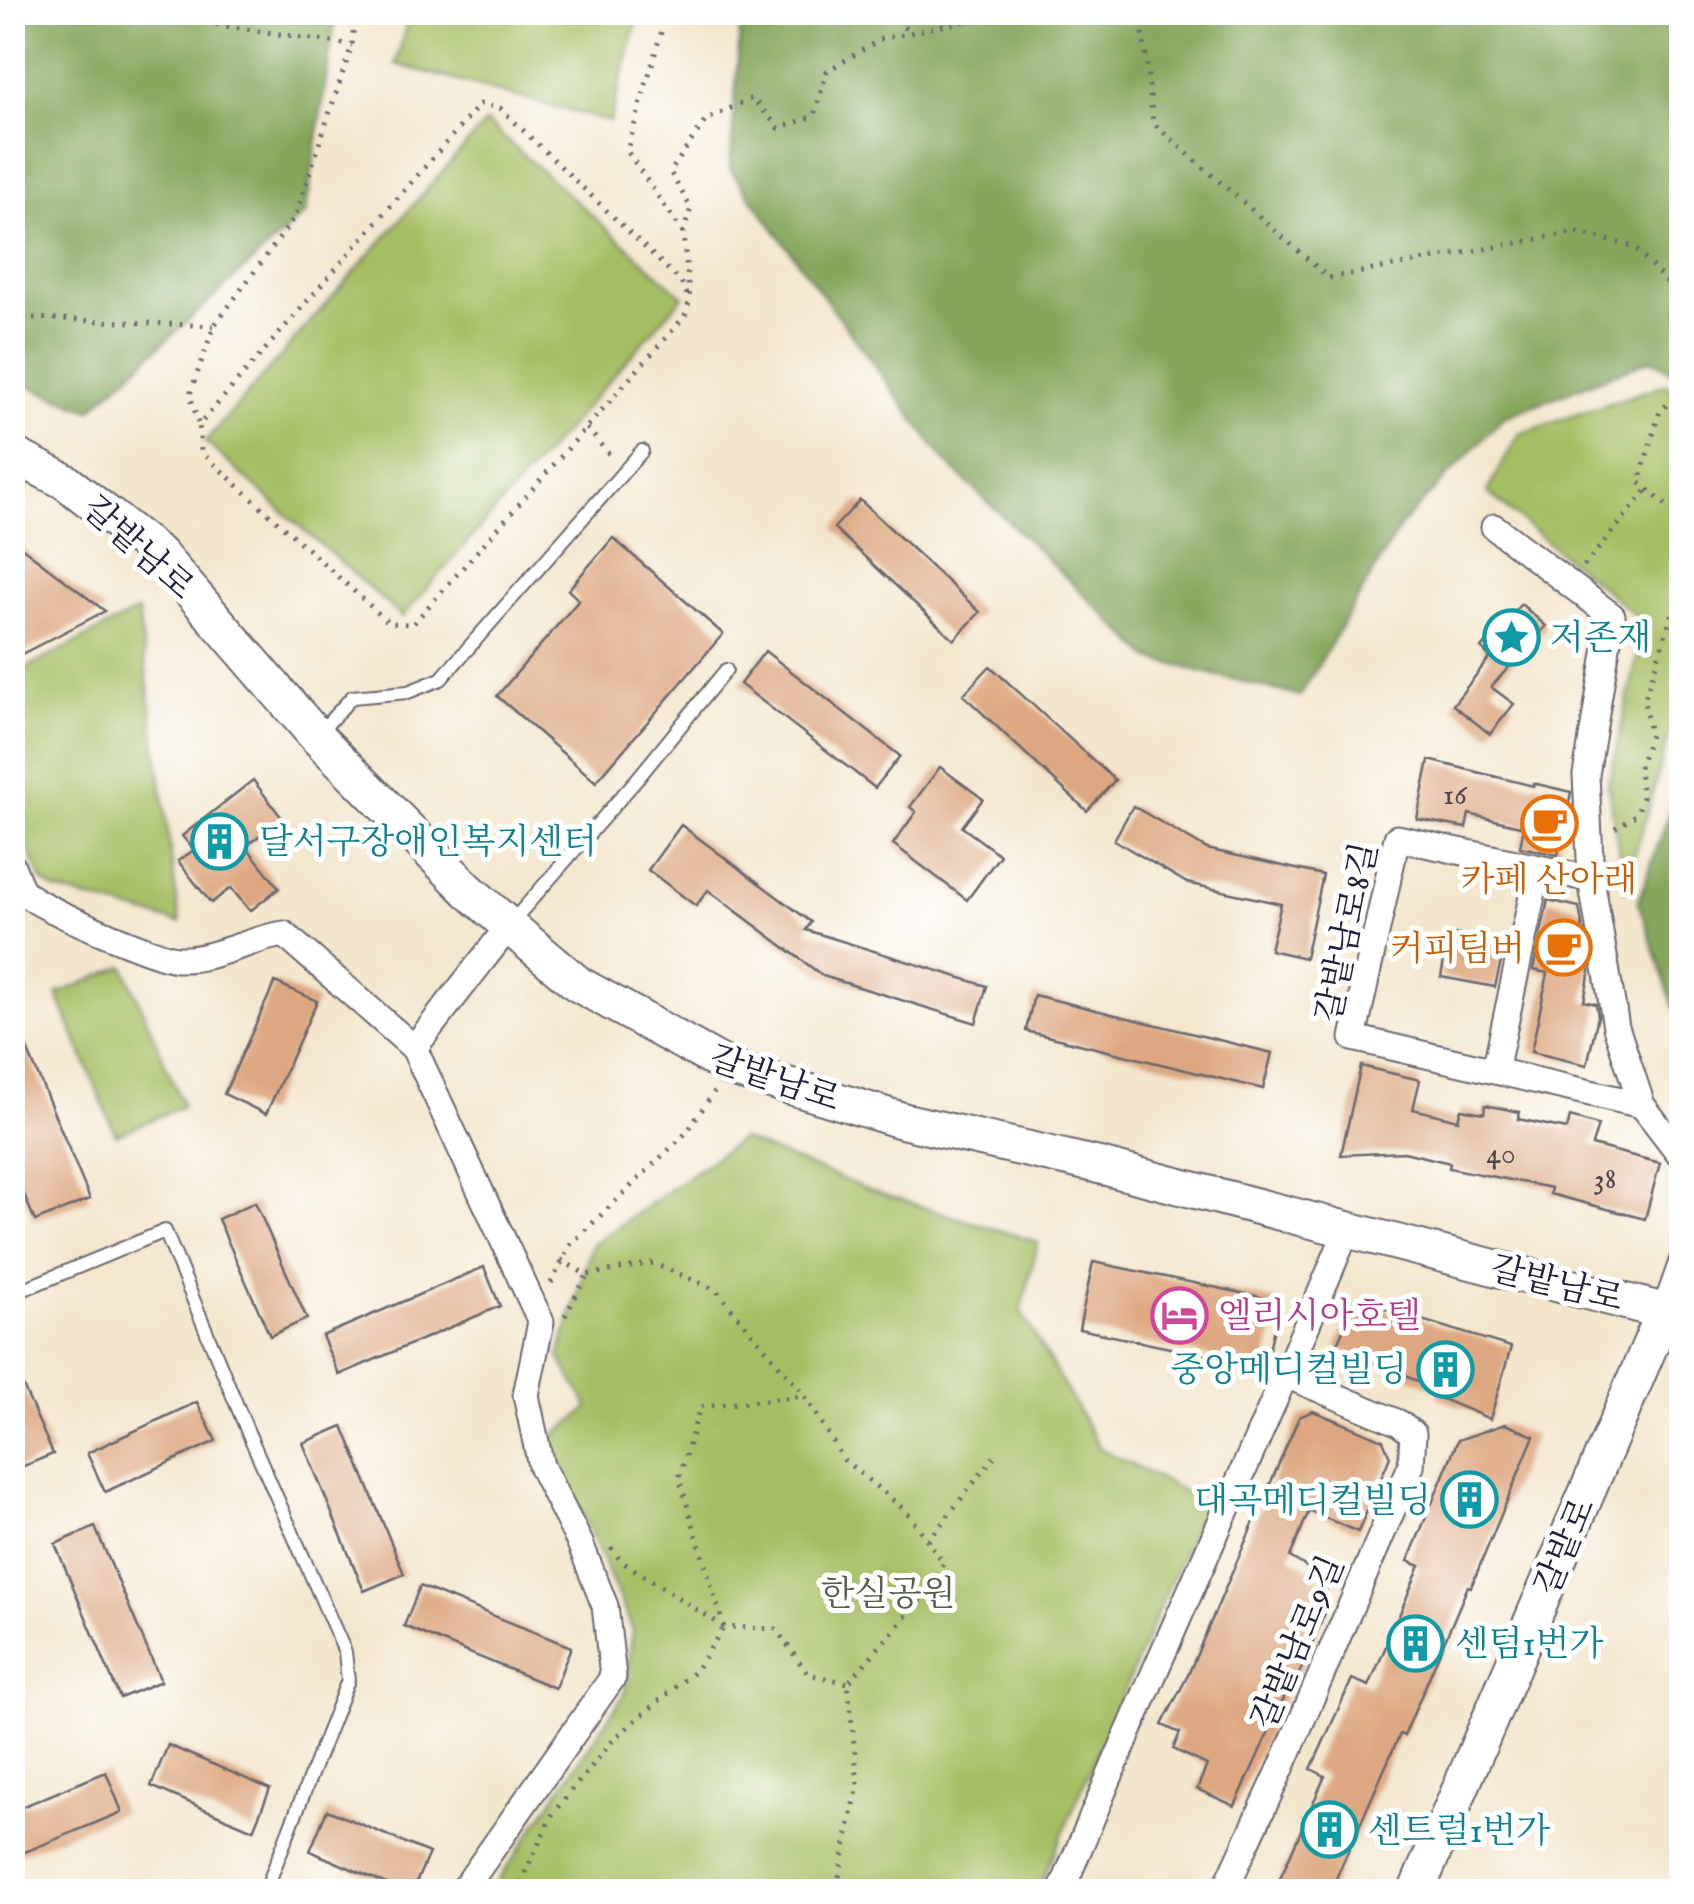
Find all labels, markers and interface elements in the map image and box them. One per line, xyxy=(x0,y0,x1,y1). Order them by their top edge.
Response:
street label: 갈밭남로 xyxy=(72,487,203,611)
place icon: 저존재 xyxy=(1481,607,1541,667)
place label: 저존재 xyxy=(1550,617,1651,662)
house number: 16 xyxy=(1443,777,1468,815)
cafe icon: 카페 산아래 xyxy=(1519,793,1579,853)
building icon: 달서구장애인복지센터 xyxy=(190,811,250,871)
place label: 달서구장애인복지센터 xyxy=(259,821,597,866)
street label: 갈밭남로8길 xyxy=(1307,838,1389,1027)
place label: 카페 산아래 xyxy=(1461,859,1637,904)
cafe icon: 커피팀버 xyxy=(1534,918,1594,978)
place label: 커피팀버 xyxy=(1390,928,1525,973)
street label: 갈밭남로 xyxy=(703,1037,845,1124)
house number: 40 xyxy=(1486,1136,1516,1174)
house number: 38 xyxy=(1594,1161,1616,1199)
street label: 갈밭남로 xyxy=(1485,1247,1627,1324)
hotel icon: 엘리시아호텔 xyxy=(1149,1285,1209,1345)
place label: 엘리시아호텔 xyxy=(1218,1295,1421,1340)
building icon: 중앙메디컬빌딩 xyxy=(1416,1339,1476,1399)
place label: 중앙메디컬빌딩 xyxy=(1170,1349,1407,1394)
building icon: 대곡메디컬빌딩 xyxy=(1440,1470,1500,1530)
place label: 대곡메디컬빌딩 xyxy=(1194,1480,1431,1525)
street label: 갈밭로 xyxy=(1526,1491,1607,1602)
street label: 갈밭남로9길 xyxy=(1243,1549,1356,1737)
park label: 한실공원 xyxy=(820,1573,956,1618)
building icon: 센텀1번가 xyxy=(1386,1613,1446,1673)
place label: 센텀1번가 xyxy=(1455,1623,1603,1668)
building icon: 센트럴1번가 xyxy=(1299,1800,1359,1860)
place label: 센트럴1번가 xyxy=(1368,1810,1550,1855)

